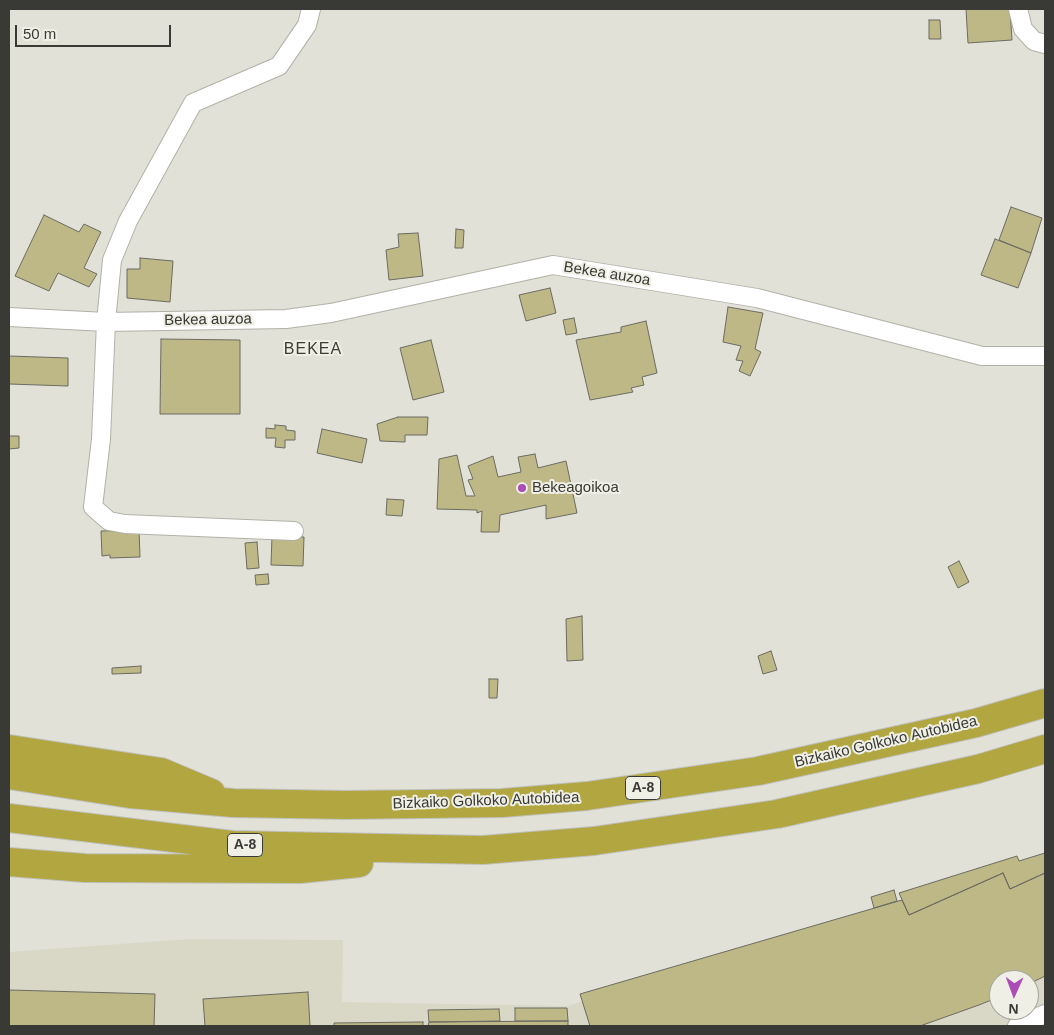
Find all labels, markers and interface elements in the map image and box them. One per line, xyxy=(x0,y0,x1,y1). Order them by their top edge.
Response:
scale bar xyxy=(18,15,174,47)
text: 50 m xyxy=(23,25,56,42)
street label: Bekea auzoa xyxy=(562,258,652,290)
street label: Bekea auzoa xyxy=(164,310,252,330)
district label: BEKEA xyxy=(283,340,343,360)
place label: Bekeagoikoa xyxy=(532,479,619,497)
marker: Bekeagoikoa xyxy=(516,482,528,494)
street label: Bizkaiko Golkoko Autobidea xyxy=(793,712,979,772)
road number: A-8 xyxy=(626,776,660,800)
street label: Bizkaiko Golkoko Autobidea xyxy=(392,789,580,813)
road number: A-8 xyxy=(228,834,262,856)
north arrow xyxy=(989,970,1039,1020)
text: N xyxy=(1008,1001,1019,1017)

